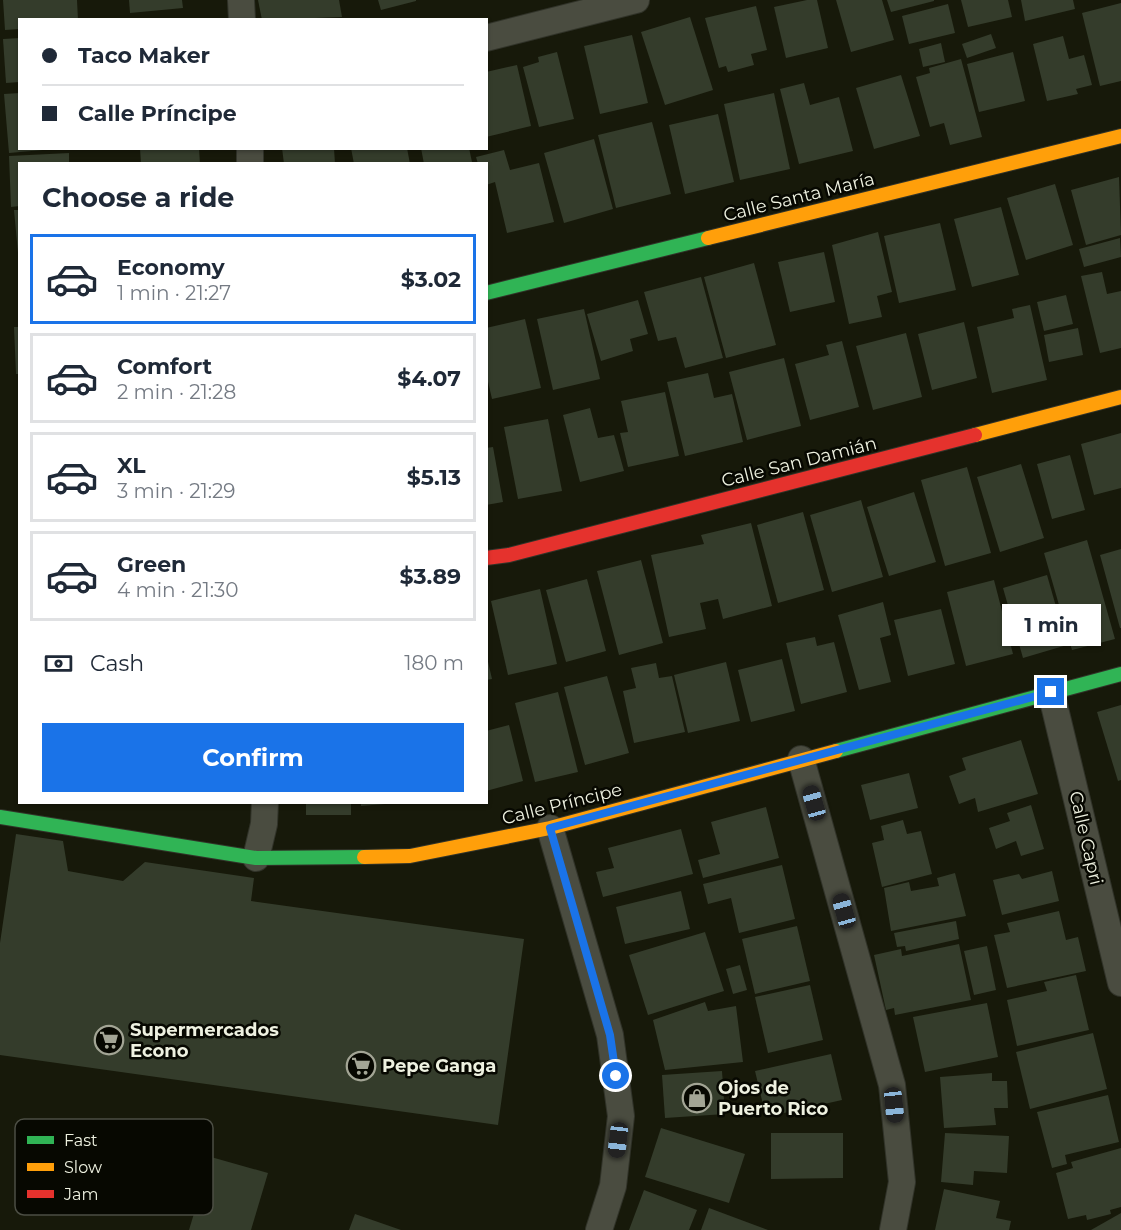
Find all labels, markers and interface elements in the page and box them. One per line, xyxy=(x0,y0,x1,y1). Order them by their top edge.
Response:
text: Taco Maker xyxy=(78,42,210,69)
text: Calle Príncipe xyxy=(78,100,237,127)
street label: Calle Santa María xyxy=(721,168,877,226)
text: Choose a ride xyxy=(42,181,234,214)
icon: car xyxy=(45,252,99,306)
text: Economy xyxy=(117,254,225,281)
text: $3.02 xyxy=(401,266,461,293)
text: 1 min · 21:27 xyxy=(117,281,231,305)
icon: car xyxy=(45,351,99,405)
text: Comfort xyxy=(117,353,212,380)
text: $4.07 xyxy=(397,365,461,392)
text: 2 min · 21:28 xyxy=(117,380,236,404)
street label: Calle San Damián xyxy=(719,432,879,492)
icon: car xyxy=(45,450,99,504)
text: XL xyxy=(117,452,146,479)
text: $5.13 xyxy=(407,464,461,491)
text: 3 min · 21:29 xyxy=(117,479,236,503)
icon: car xyxy=(45,549,99,603)
text: Green xyxy=(117,551,186,578)
text: $3.89 xyxy=(400,563,461,590)
text: 4 min · 21:30 xyxy=(117,578,238,602)
callout: 1 min xyxy=(1002,605,1100,647)
text: 1 min xyxy=(1024,613,1079,637)
icon: cash xyxy=(42,647,75,680)
text: Cash xyxy=(90,650,144,677)
text: 180 m xyxy=(404,651,464,675)
route end xyxy=(1037,678,1064,705)
button: Confirm xyxy=(42,723,464,792)
street label: Calle Príncipe xyxy=(500,778,624,830)
car xyxy=(800,783,828,823)
street label: Calle Capri xyxy=(1064,789,1108,887)
car xyxy=(830,891,858,931)
place label: Supermercados Econo xyxy=(130,1019,279,1062)
supermarket icon: Supermercados Econo xyxy=(93,1024,125,1056)
supermarket icon: Pepe Ganga xyxy=(345,1050,377,1082)
place label: Pepe Ganga xyxy=(382,1055,496,1077)
route start xyxy=(602,1062,629,1089)
place label: Ojos de Puerto Rico xyxy=(718,1077,829,1120)
shop icon: Ojos de Puerto Rico xyxy=(681,1082,713,1114)
car xyxy=(883,1086,905,1124)
legend xyxy=(15,1119,213,1215)
car xyxy=(607,1121,629,1159)
text: Fast xyxy=(64,1131,98,1150)
text: Slow xyxy=(64,1158,102,1177)
text: Jam xyxy=(63,1185,98,1204)

